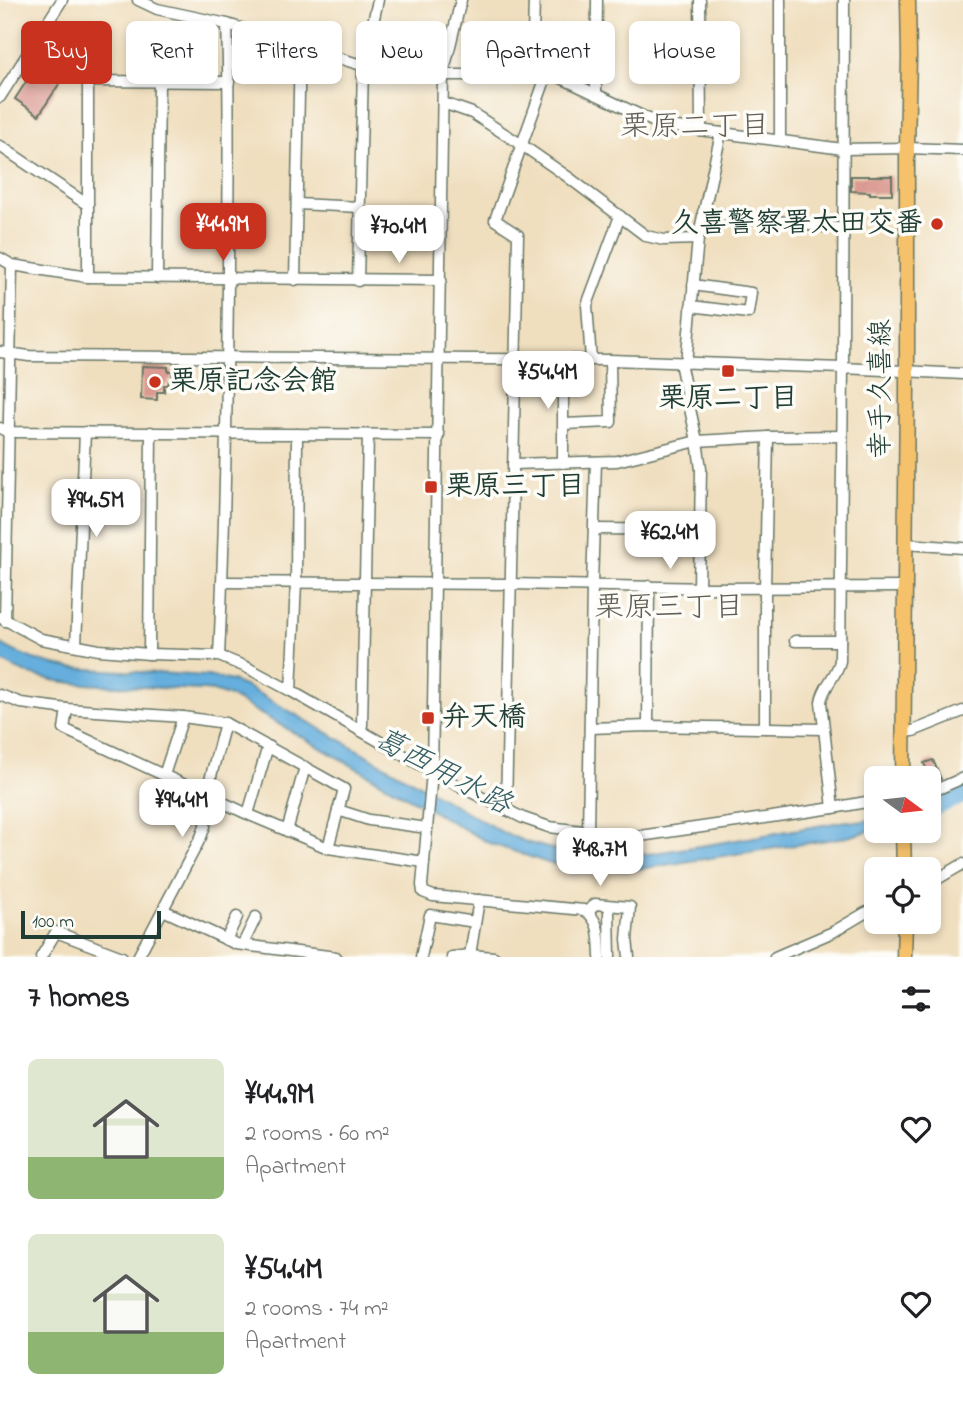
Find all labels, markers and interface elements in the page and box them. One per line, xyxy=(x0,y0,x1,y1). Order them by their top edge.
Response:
chip: Buy xyxy=(21,21,112,84)
chip: Rent xyxy=(126,21,218,84)
chip: Filters xyxy=(232,21,342,84)
chip: New xyxy=(356,21,447,84)
chip: Apartment xyxy=(461,21,615,84)
chip: House xyxy=(629,21,740,84)
district label: 栗原二丁目 xyxy=(620,106,770,150)
pin: ¥44.9M xyxy=(166,204,280,263)
place label: 久喜警察署太田交番 xyxy=(671,204,923,245)
pin: ¥70.4M xyxy=(342,205,456,265)
text: ¥44.9M xyxy=(196,209,250,242)
text: ¥70.4M xyxy=(371,211,427,244)
marker: 久喜警察署太田交番 xyxy=(929,216,945,232)
street label: 幸手久喜線 xyxy=(862,319,903,459)
pin: ¥54.4M xyxy=(491,352,605,411)
text: ¥54.4M xyxy=(518,357,578,390)
place label: 栗原記念会館 xyxy=(169,362,337,403)
marker: 栗原二丁目 xyxy=(720,363,736,379)
marker: 栗原記念会館 xyxy=(147,374,163,390)
place label: 栗原二丁目 xyxy=(658,379,798,420)
place label: 栗原三丁目 xyxy=(445,467,585,508)
marker: 栗原三丁目 xyxy=(423,479,439,495)
pin: ¥94.5M xyxy=(39,480,153,539)
text: ¥94.5M xyxy=(67,485,125,518)
pin: ¥62.4M xyxy=(613,512,727,571)
text: ¥62.4M xyxy=(641,517,699,550)
district label: 栗原三丁目 xyxy=(594,587,744,631)
place label: 弁天橋 xyxy=(442,698,526,739)
marker: 弁天橋 xyxy=(420,710,436,726)
water label: 葛西用水路 xyxy=(365,718,520,829)
north arrow xyxy=(864,766,942,844)
map controls xyxy=(864,766,941,934)
pin: ¥94.4M xyxy=(125,780,239,839)
text: ¥94.4M xyxy=(155,785,209,818)
pin: ¥48.7M xyxy=(543,828,657,888)
text: ¥48.7M xyxy=(572,834,628,867)
button: locate xyxy=(864,857,941,934)
scale bar xyxy=(21,908,161,940)
text: 100 m xyxy=(32,909,74,936)
text: 7 homes xyxy=(28,977,130,1021)
icon: filters xyxy=(897,980,935,1018)
text: ¥44.9M xyxy=(245,1074,315,1118)
icon: home xyxy=(84,1087,168,1171)
icon: heart xyxy=(897,1110,935,1148)
text: 2 rooms · 60 m² xyxy=(245,1118,390,1151)
text: Apartment xyxy=(245,1151,346,1184)
text: ¥54.4M xyxy=(245,1249,323,1293)
icon: home xyxy=(84,1262,168,1346)
icon: heart xyxy=(897,1285,935,1323)
text: 2 rooms · 74 m² xyxy=(245,1293,389,1326)
text: Apartment xyxy=(245,1326,346,1359)

